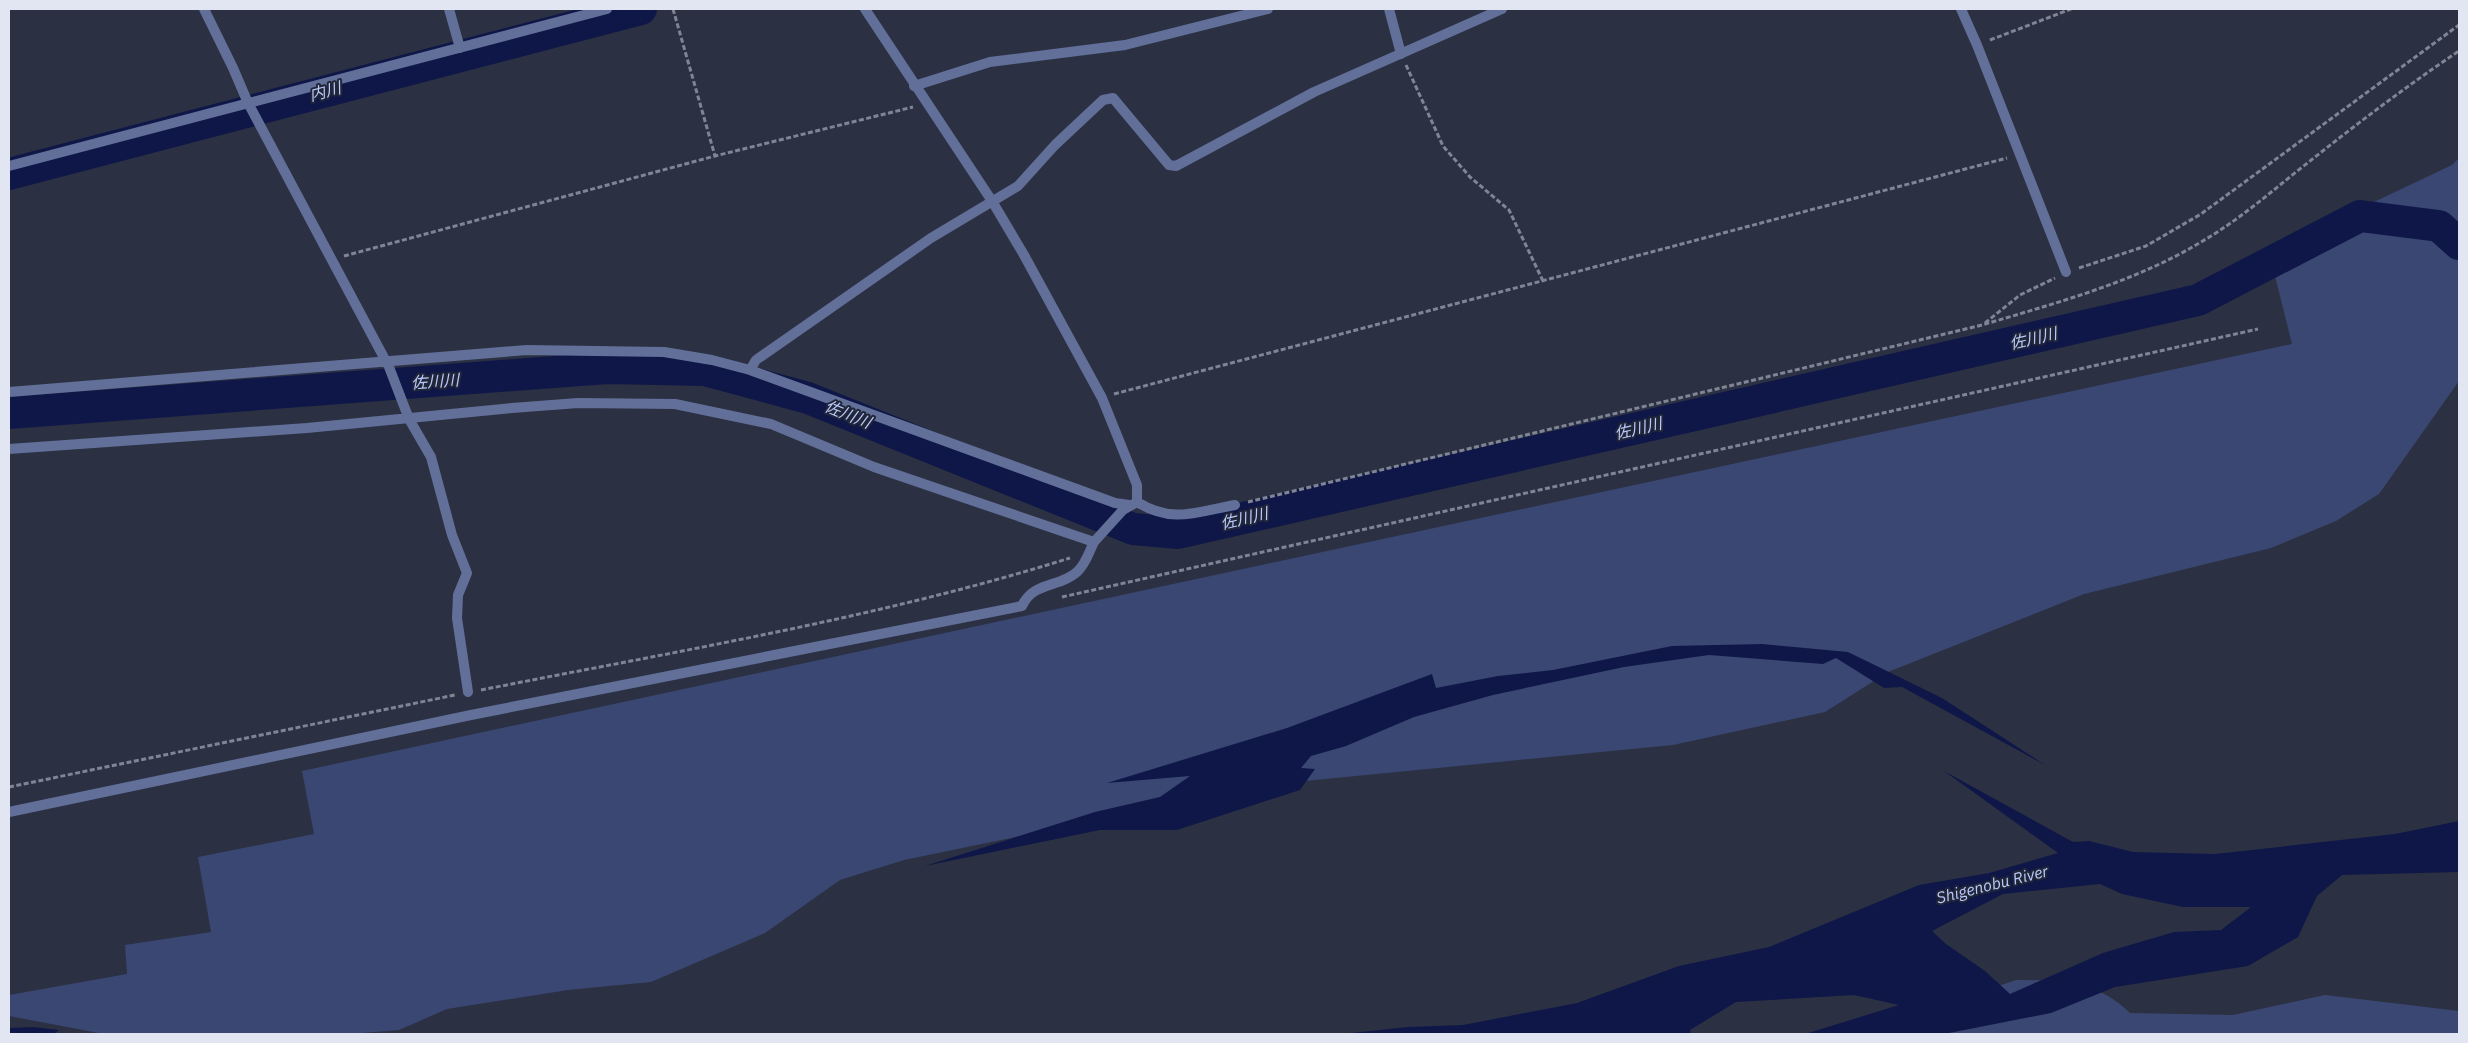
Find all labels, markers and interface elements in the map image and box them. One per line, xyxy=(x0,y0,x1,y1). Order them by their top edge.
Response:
water label: 内川 xyxy=(307,77,345,105)
water label: 佐川川 xyxy=(2007,322,2061,353)
water label: 佐川川 xyxy=(410,369,462,393)
water label: 佐川川 xyxy=(822,396,876,433)
water label: 佐川川 xyxy=(1612,412,1666,443)
water label: 佐川川 xyxy=(1218,502,1272,533)
water label: Shigenobu River xyxy=(1934,860,2051,908)

